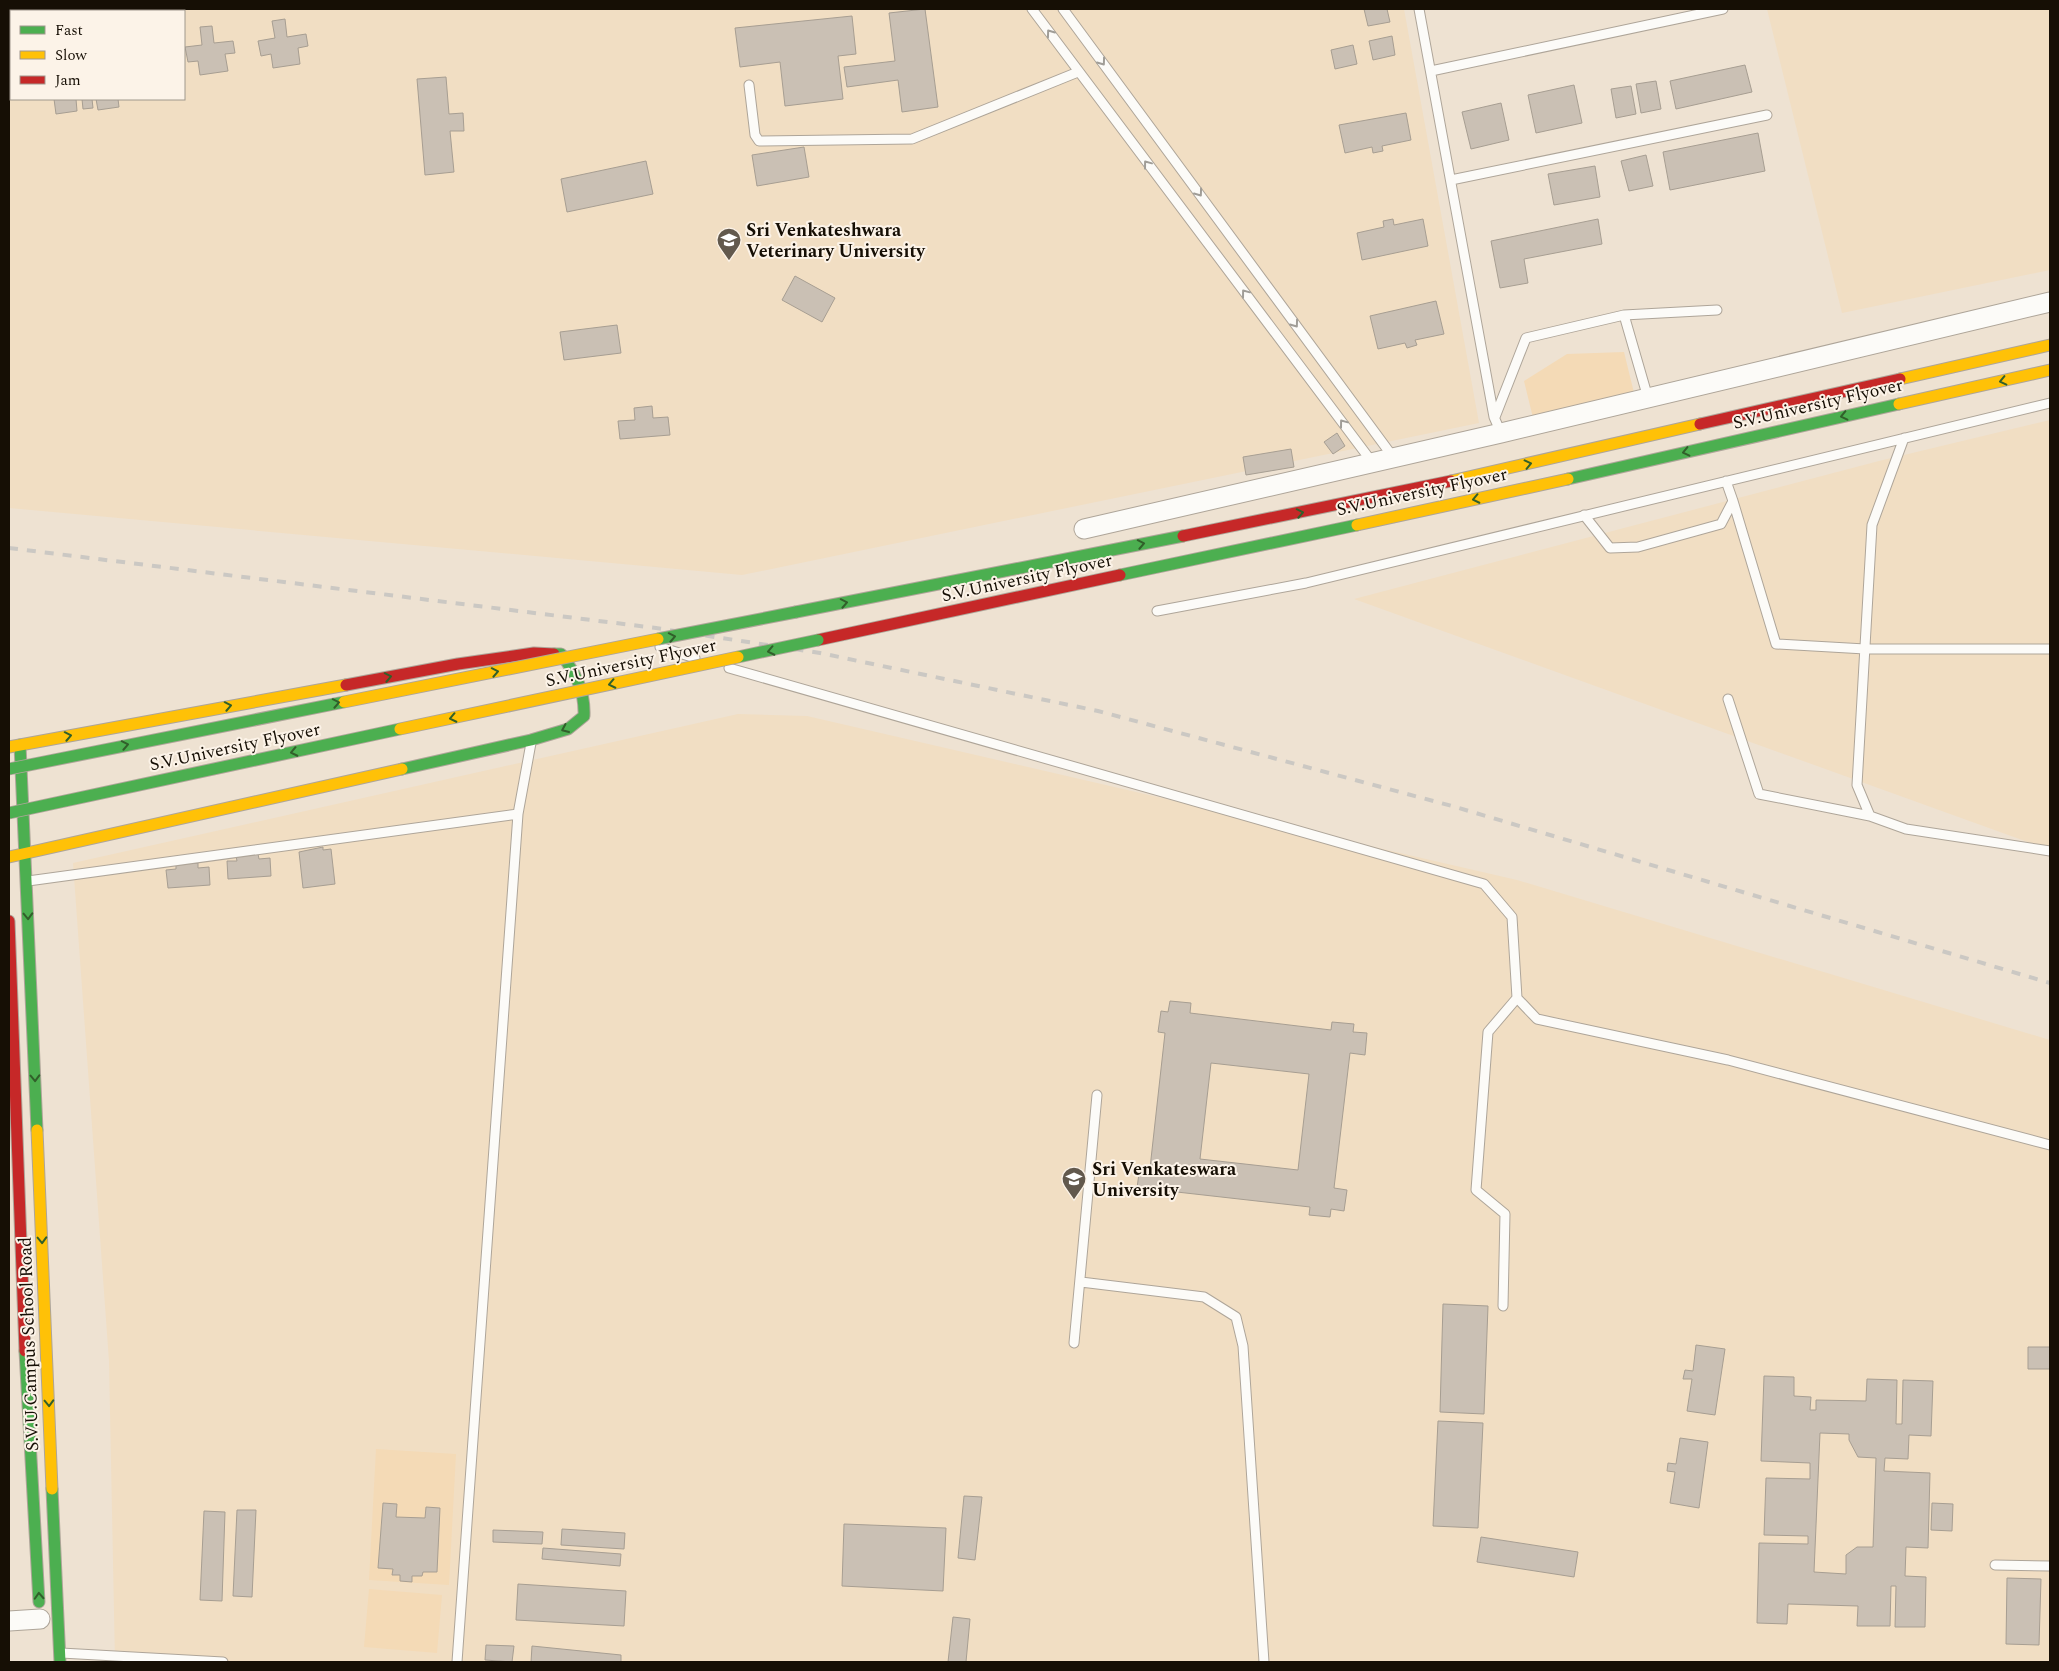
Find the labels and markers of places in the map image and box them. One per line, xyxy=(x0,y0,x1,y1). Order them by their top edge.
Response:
place label: Sri Venkateshwara Veterinary University xyxy=(746,217,926,265)
school or university icon: Sri Venkateshwara Veterinary University xyxy=(716,227,742,261)
place label: Sri Venkateswara University xyxy=(1092,1156,1237,1204)
school or university icon: Sri Venkateswara University xyxy=(1061,1166,1087,1200)

